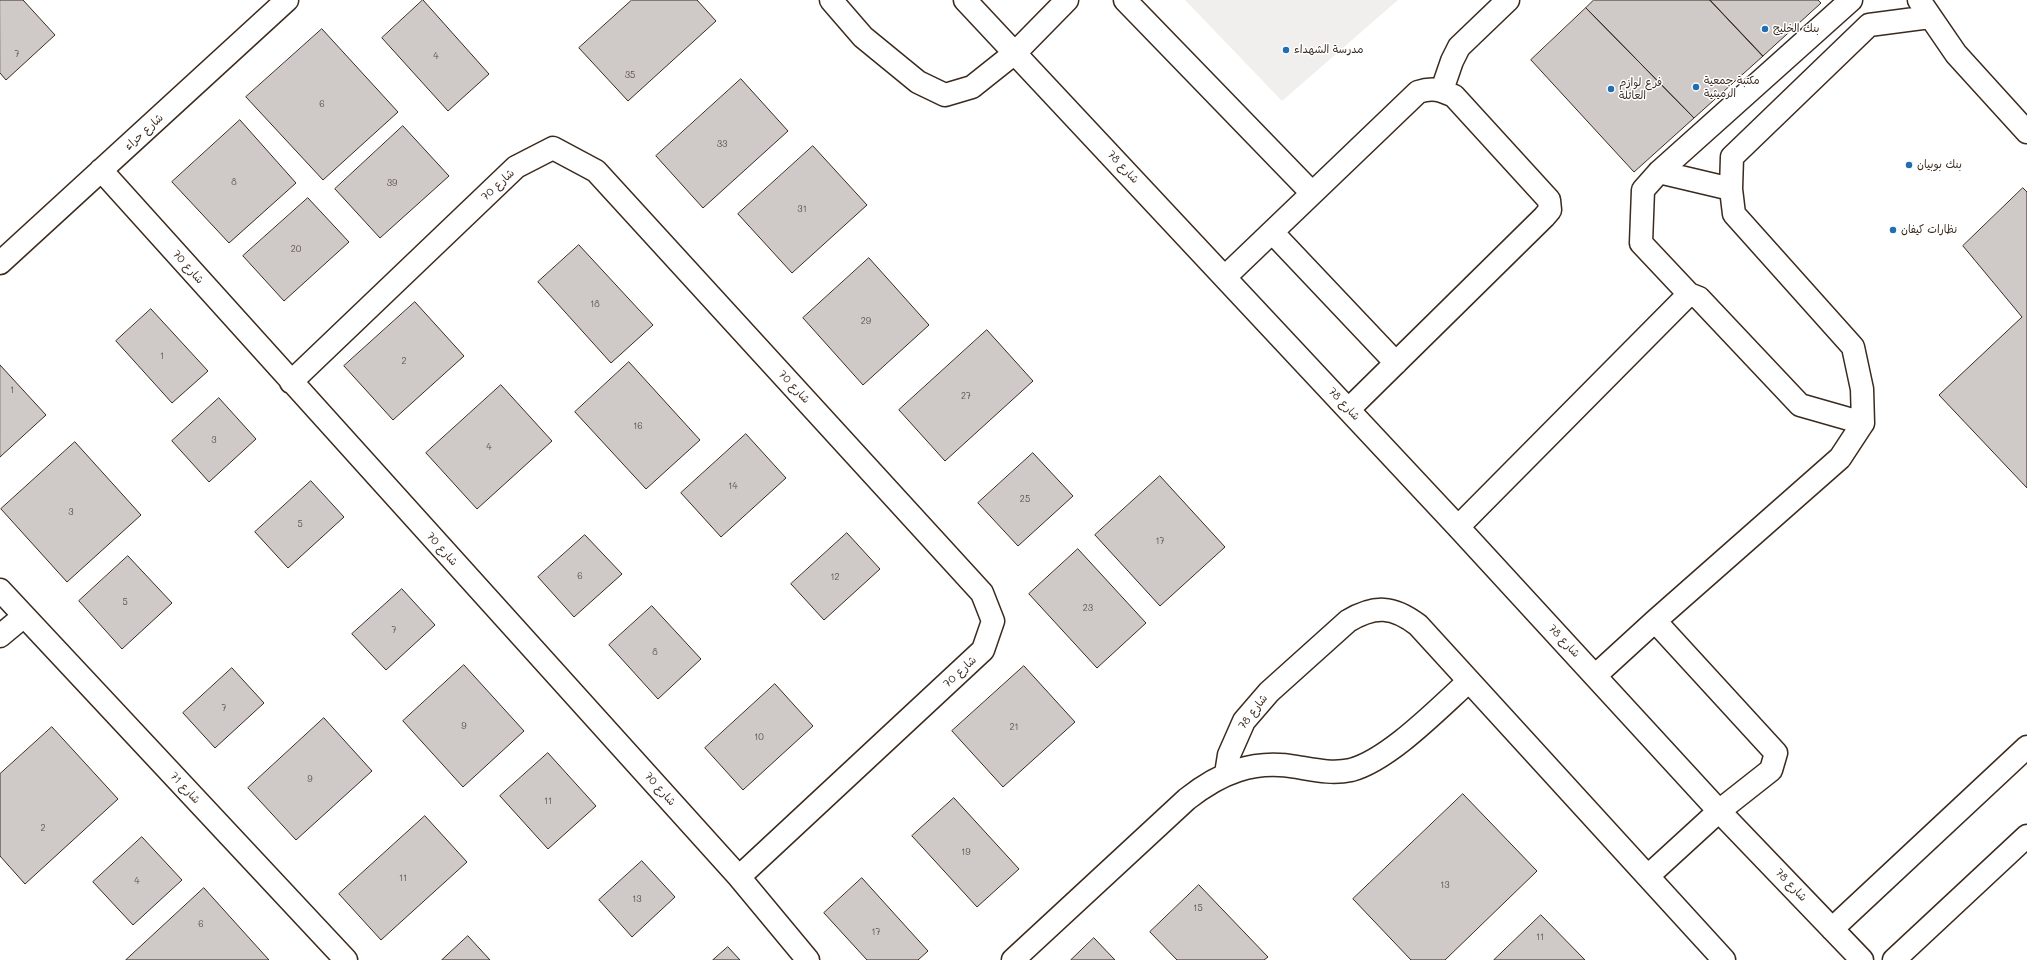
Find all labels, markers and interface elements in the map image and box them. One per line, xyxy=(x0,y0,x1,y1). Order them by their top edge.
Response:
place label: بنك الخليج xyxy=(1773,22,1819,36)
marker: بنك الخليج xyxy=(1760,24,1770,34)
place label: مدرسة الشهداء xyxy=(1294,43,1363,57)
marker: مدرسة الشهداء xyxy=(1281,45,1291,55)
house number: 7 xyxy=(14,49,20,59)
house number: 4 xyxy=(433,51,439,61)
house number: 35 xyxy=(625,70,635,80)
place label: مكتبة جمعية الرميثية xyxy=(1704,74,1760,100)
place label: فرع لوازم العائلة xyxy=(1619,76,1662,102)
marker: مكتبة جمعية الرميثية xyxy=(1691,82,1701,92)
marker: فرع لوازم العائلة xyxy=(1606,84,1616,94)
house number: 6 xyxy=(319,99,325,109)
street label: شارع حراء xyxy=(122,111,166,153)
house number: 33 xyxy=(717,139,727,149)
street label: شارع 78 xyxy=(1105,148,1141,186)
place label: بنك بوبيان xyxy=(1917,158,1962,172)
marker: بنك بوبيان xyxy=(1904,160,1914,170)
street label: شارع 70 xyxy=(479,166,517,204)
house number: 8 xyxy=(231,177,237,187)
house number: 39 xyxy=(387,178,397,188)
house number: 31 xyxy=(797,204,807,214)
place label: نظارات كيفان xyxy=(1901,223,1957,237)
marker: نظارات كيفان xyxy=(1888,225,1898,235)
house number: 20 xyxy=(291,244,301,254)
street label: شارع 70 xyxy=(170,248,206,286)
house number: 18 xyxy=(590,299,600,309)
house number: 29 xyxy=(861,316,871,326)
house number: 1 xyxy=(160,351,164,361)
house number: 2 xyxy=(401,356,407,366)
street label: شارع 70 xyxy=(775,368,813,406)
house number: 1 xyxy=(10,385,14,395)
street label: شارع 78 xyxy=(1326,385,1362,423)
house number: 27 xyxy=(961,391,971,401)
house number: 16 xyxy=(633,421,643,431)
house number: 3 xyxy=(211,435,217,445)
house number: 4 xyxy=(486,442,492,452)
house number: 14 xyxy=(728,481,738,491)
house number: 25 xyxy=(1020,494,1030,504)
house number: 3 xyxy=(68,507,74,517)
house number: 5 xyxy=(297,519,303,529)
street label: شارع 70 xyxy=(424,530,460,568)
house number: 17 xyxy=(1155,536,1165,546)
house number: 6 xyxy=(577,571,583,581)
house number: 12 xyxy=(830,572,840,582)
house number: 5 xyxy=(122,597,128,607)
house number: 23 xyxy=(1083,603,1093,613)
street label: شارع 78 xyxy=(1546,622,1582,660)
house number: 7 xyxy=(391,625,397,635)
house number: 8 xyxy=(652,647,658,657)
street label: شارع 70 xyxy=(941,653,979,691)
street label: شارع 78 xyxy=(1236,692,1270,732)
house number: 7 xyxy=(221,703,227,713)
house number: 9 xyxy=(461,721,467,731)
house number: 21 xyxy=(1009,722,1019,732)
house number: 10 xyxy=(754,732,764,742)
street label: شارع 71 xyxy=(167,769,203,807)
street label: شارع 70 xyxy=(642,770,678,808)
house number: 9 xyxy=(307,774,313,784)
house number: 11 xyxy=(544,796,552,806)
house number: 2 xyxy=(40,823,46,833)
house number: 19 xyxy=(961,847,971,857)
street label: شارع 78 xyxy=(1772,866,1810,904)
house number: 11 xyxy=(399,873,407,883)
house number: 4 xyxy=(134,876,140,886)
house number: 13 xyxy=(1440,880,1450,890)
house number: 13 xyxy=(632,894,642,904)
house number: 15 xyxy=(1193,903,1203,913)
house number: 6 xyxy=(198,919,204,929)
house number: 17 xyxy=(871,927,881,937)
house number: 11 xyxy=(1536,932,1544,942)

